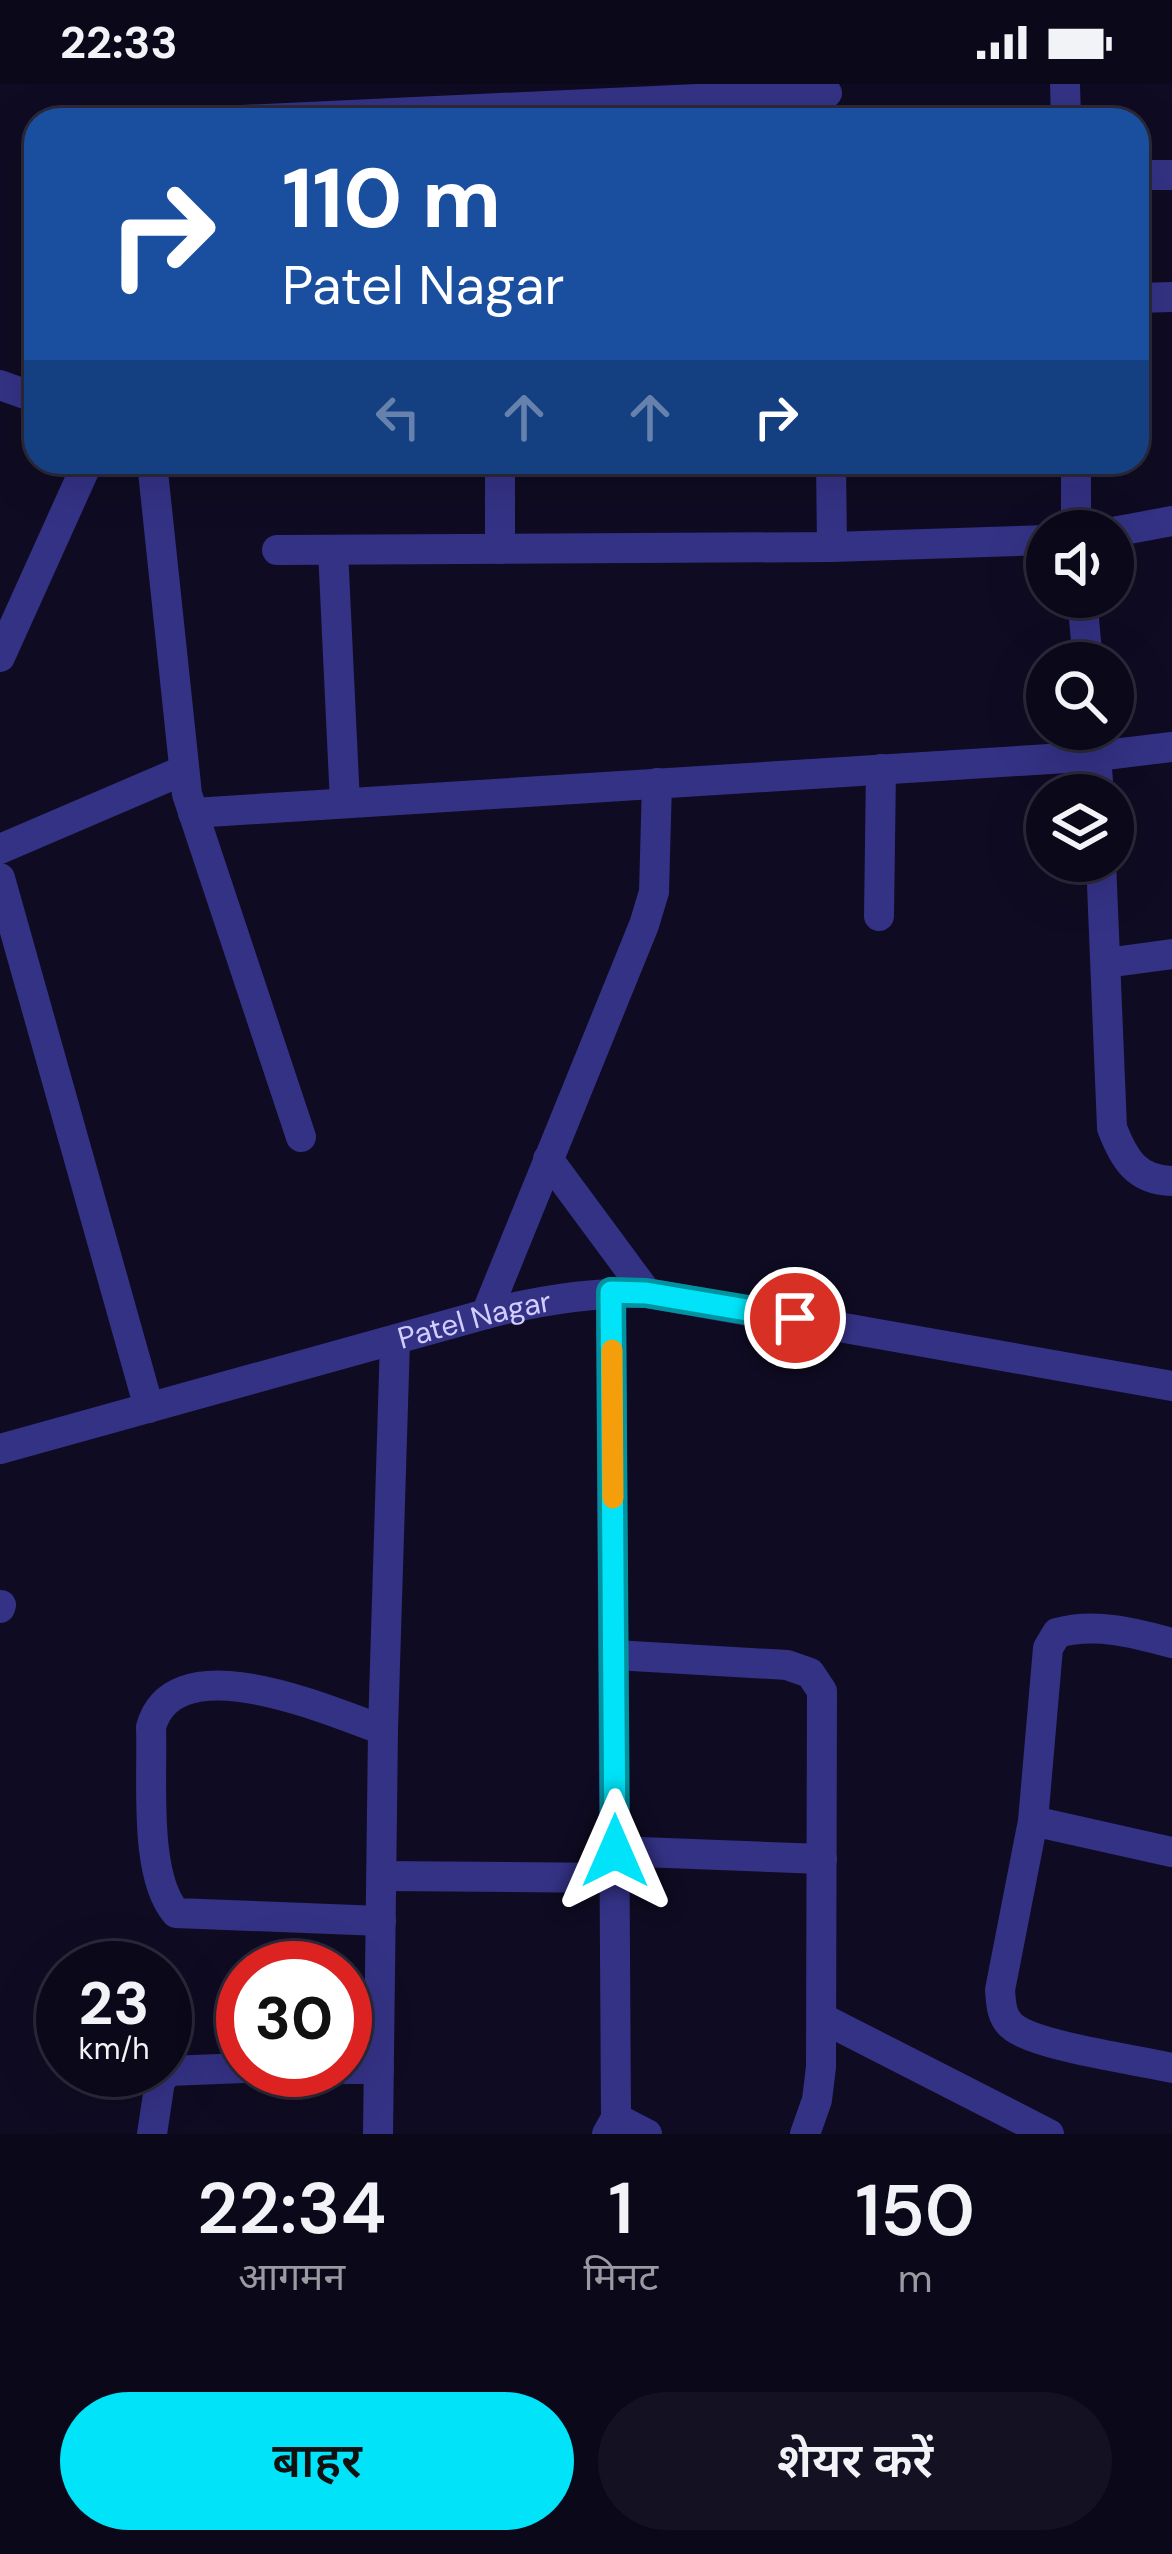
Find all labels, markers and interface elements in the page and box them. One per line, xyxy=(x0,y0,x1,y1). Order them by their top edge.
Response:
text: 22:33 xyxy=(60,13,178,72)
text: 110 m xyxy=(282,144,501,253)
icon: right xyxy=(84,156,240,312)
text: Patel Nagar xyxy=(282,250,564,321)
icon: left xyxy=(365,384,431,450)
icon: ahead xyxy=(491,384,557,450)
icon: ahead xyxy=(617,384,683,450)
icon: right xyxy=(743,384,809,450)
map controls xyxy=(1026,510,1134,882)
button: sound xyxy=(1026,510,1134,618)
button: search xyxy=(1026,642,1134,750)
button: layers xyxy=(1026,774,1134,882)
pin xyxy=(744,1267,846,1369)
street label: Patel Nagar xyxy=(393,1281,554,1357)
icon: arrive xyxy=(762,1285,828,1351)
position arrow xyxy=(552,1788,678,1914)
speed limit sign: 30 xyxy=(216,1941,372,2097)
text: 23 xyxy=(79,1964,149,2043)
text: km/h xyxy=(79,2029,149,2068)
text: 22:34 xyxy=(197,2162,386,2255)
text: 1 xyxy=(608,2162,633,2255)
text: 150 xyxy=(855,2164,975,2257)
text: आगमन xyxy=(238,2251,345,2302)
text: मिनट xyxy=(583,2251,658,2302)
text: m xyxy=(898,2253,932,2304)
button: बाहर xyxy=(60,2392,574,2530)
button: शेयर करें xyxy=(598,2392,1112,2530)

